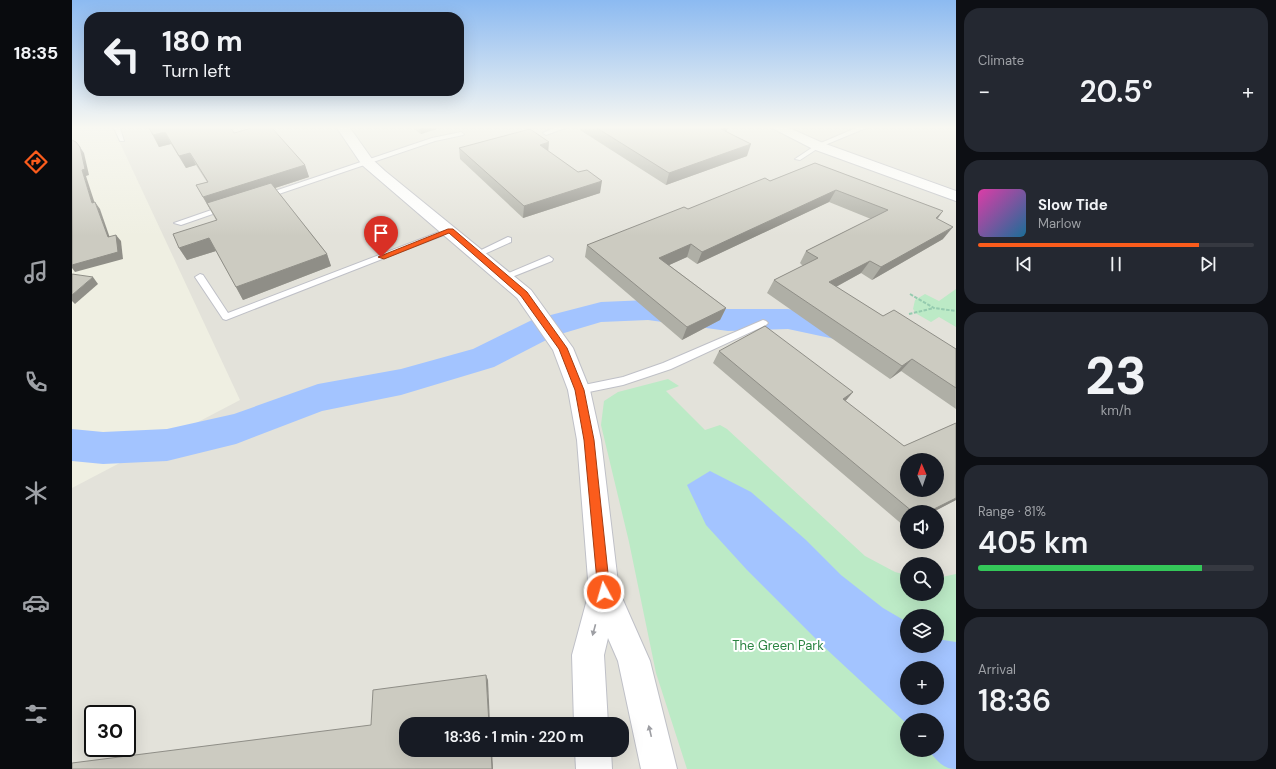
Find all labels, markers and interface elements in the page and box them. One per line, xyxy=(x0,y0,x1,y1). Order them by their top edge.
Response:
text: 180 m xyxy=(162,23,243,60)
icon: left xyxy=(96,28,148,80)
text: 18:35 xyxy=(14,41,58,65)
text: Climate xyxy=(978,52,1024,69)
text: Turn left xyxy=(162,59,231,83)
text: 20.5° xyxy=(1079,72,1153,111)
text: − xyxy=(978,77,990,106)
text: + xyxy=(1242,77,1254,106)
icon: directions xyxy=(22,148,50,176)
text: Slow Tide xyxy=(1038,195,1108,215)
text: Marlow xyxy=(1038,215,1081,232)
pin xyxy=(364,216,398,257)
icon: arrive xyxy=(370,222,392,244)
icon: previous xyxy=(1013,253,1035,275)
icon: pause xyxy=(1105,253,1127,275)
icon: next xyxy=(1197,253,1219,275)
icon: music xyxy=(22,258,50,286)
text: 23 xyxy=(1085,342,1147,410)
icon: phone xyxy=(22,368,50,396)
text: km/h xyxy=(1101,402,1131,419)
north arrow xyxy=(900,453,944,497)
map controls xyxy=(900,453,944,757)
icon: climate xyxy=(22,479,50,507)
text: Range · 81% xyxy=(978,503,1046,520)
button: sound xyxy=(900,505,944,549)
text: 405 km xyxy=(978,523,1088,562)
button: search xyxy=(900,557,944,601)
position arrow xyxy=(583,571,625,613)
icon: car xyxy=(22,589,50,617)
button: layers xyxy=(900,609,944,653)
one-way arrow xyxy=(591,624,597,636)
park label: The Green Park xyxy=(732,637,824,654)
button: + xyxy=(900,661,944,705)
text: Arrival xyxy=(978,661,1016,678)
text: 18:36 xyxy=(978,681,1051,720)
icon: filters xyxy=(22,700,50,728)
speed limit sign: 30 xyxy=(84,705,136,757)
button: − xyxy=(900,713,944,757)
one-way arrow xyxy=(647,725,653,737)
text: 18:36 · 1 min · 220 m xyxy=(444,727,584,747)

